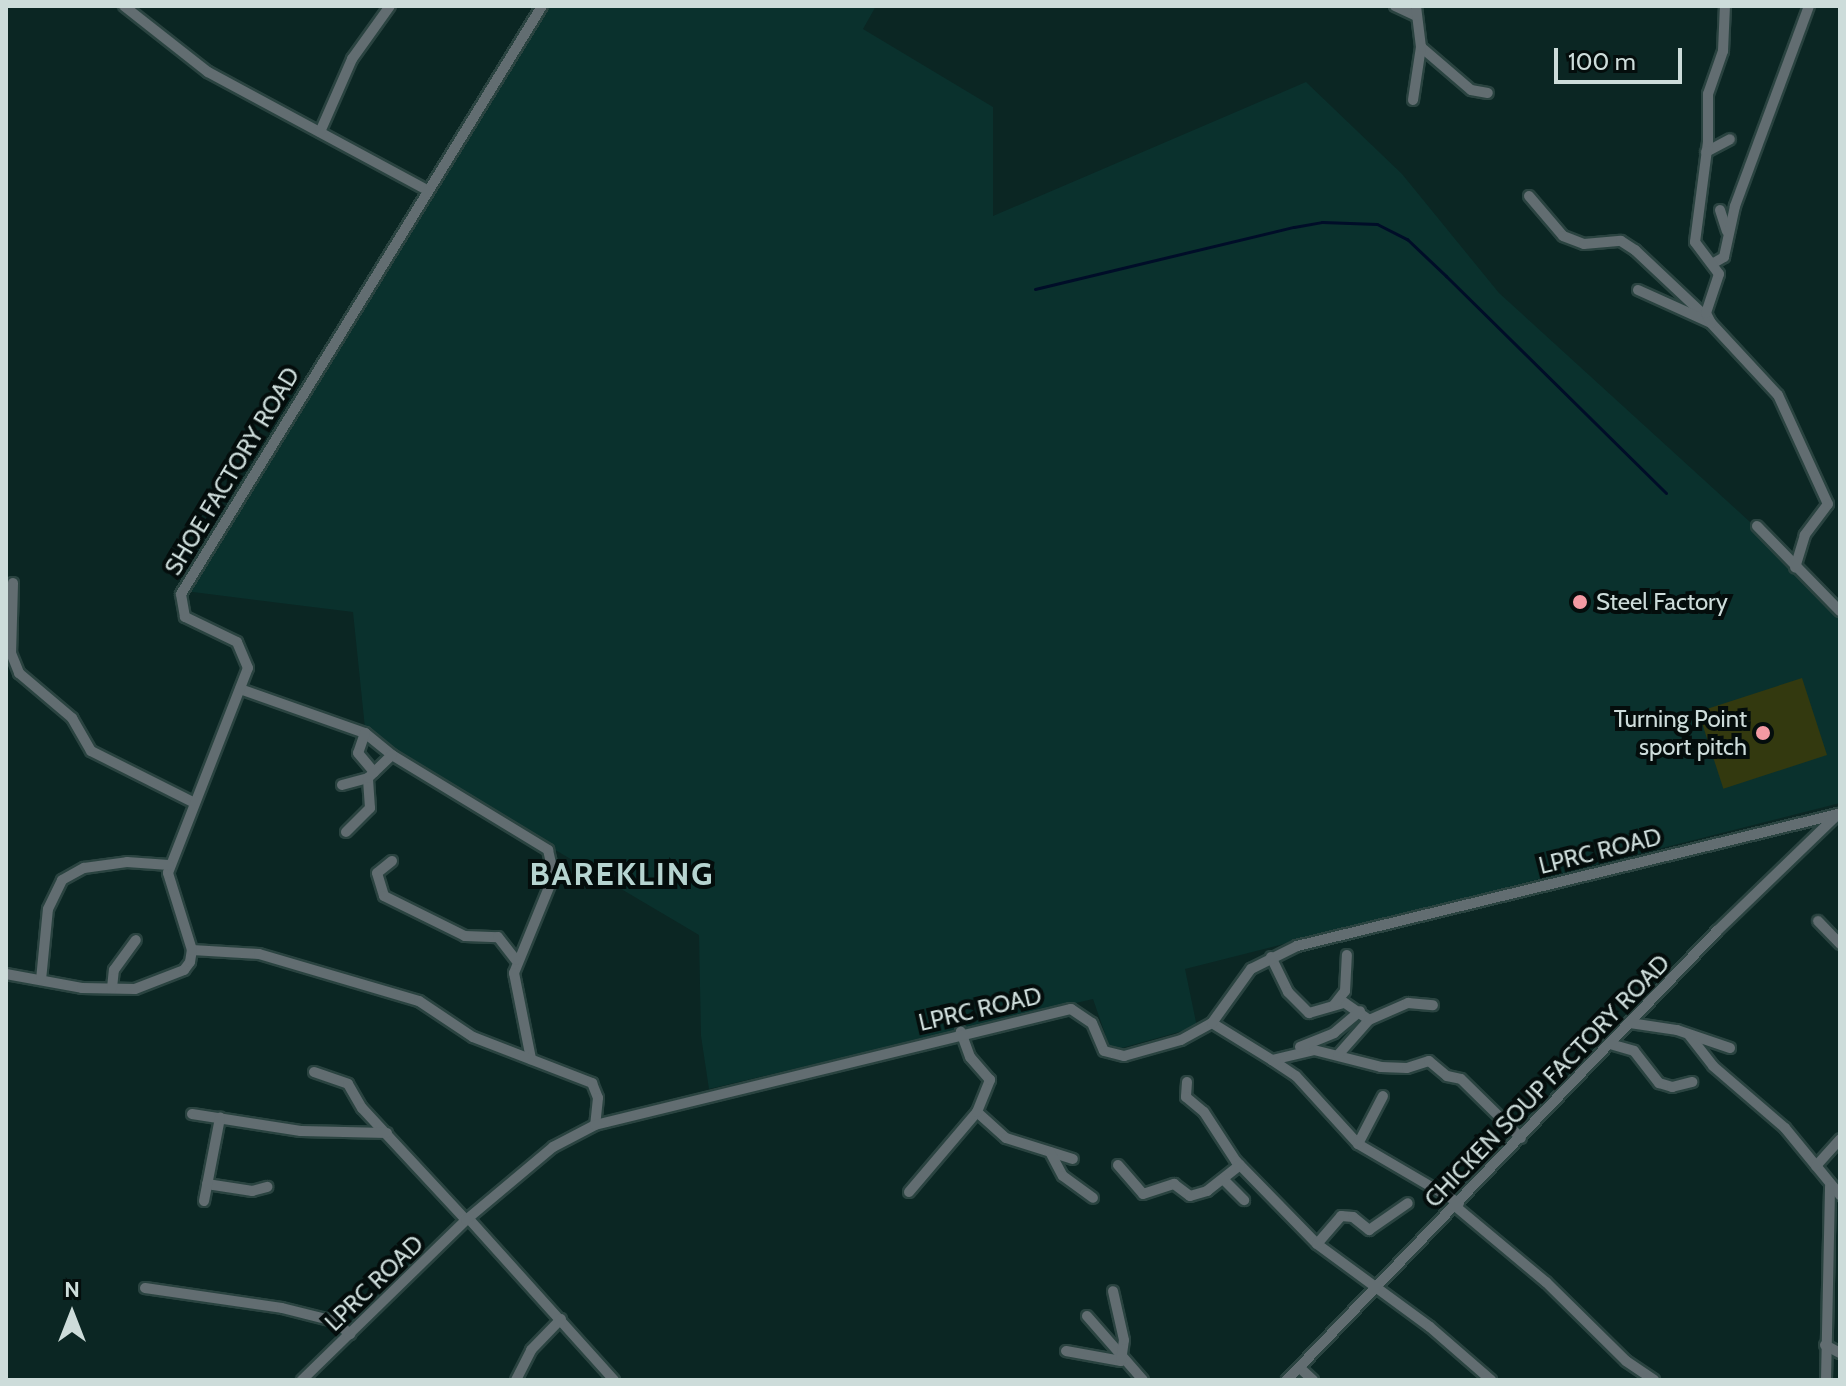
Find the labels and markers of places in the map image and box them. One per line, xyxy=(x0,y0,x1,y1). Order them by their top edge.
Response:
place label: Steel Factory xyxy=(1596,588,1728,616)
marker: Steel Factory xyxy=(1571,593,1589,611)
place label: Turning Point sport pitch xyxy=(1614,705,1747,761)
marker: Turning Point sport pitch xyxy=(1754,724,1772,742)

